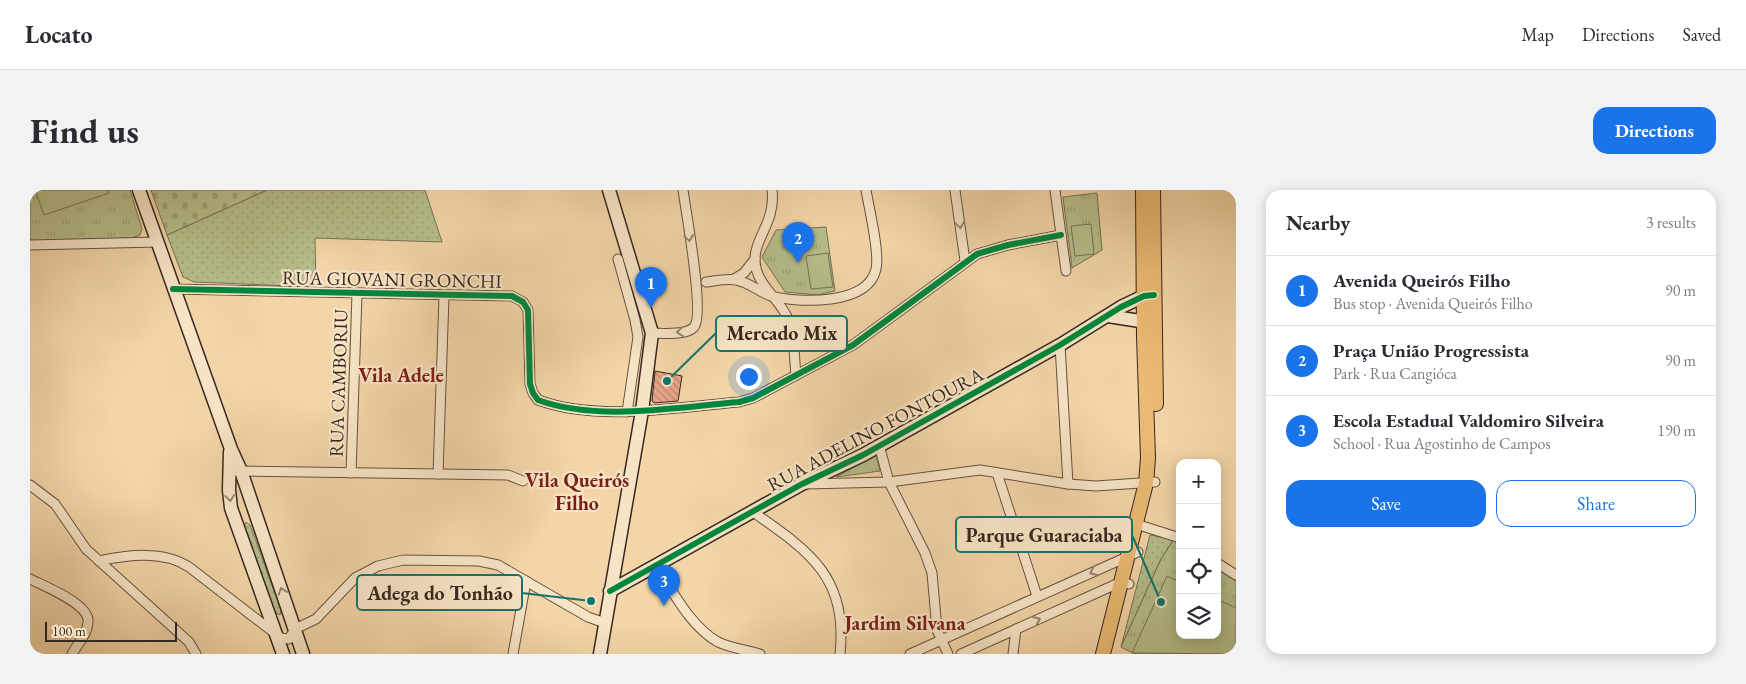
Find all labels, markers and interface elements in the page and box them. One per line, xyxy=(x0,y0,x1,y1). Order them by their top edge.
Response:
text: Locato xyxy=(25,19,93,50)
text: Map xyxy=(1522,23,1554,46)
text: Directions xyxy=(1582,23,1654,46)
text: Saved xyxy=(1682,23,1721,46)
button: Directions xyxy=(1593,107,1716,154)
text: Find us xyxy=(30,108,139,153)
text: Nearby xyxy=(1286,209,1350,236)
text: 3 results xyxy=(1646,212,1696,233)
one-way arrow xyxy=(954,221,964,230)
pin: 2 xyxy=(782,222,814,263)
one-way arrow xyxy=(684,234,694,243)
street label: RUA GIOVANI GRONCHI xyxy=(282,265,503,294)
pin: 1 xyxy=(635,267,667,308)
text: Avenida Queirós Filho xyxy=(1333,268,1510,293)
text: 1 xyxy=(1298,280,1306,301)
text: 90 m xyxy=(1665,280,1696,301)
text: Bus stop · Avenida Queirós Filho xyxy=(1333,293,1533,314)
street label: RUA CAMBORIU xyxy=(323,309,354,457)
callout: Mercado Mix xyxy=(716,316,847,351)
text: Mercado Mix xyxy=(727,320,837,346)
one-way arrow xyxy=(675,326,683,337)
text: Praça União Progressista xyxy=(1333,338,1529,363)
text: 2 xyxy=(1298,350,1306,371)
text: 90 m xyxy=(1665,350,1696,371)
street label: RUA ADELINO FONTOURA xyxy=(763,361,988,497)
district label: Vila Adele xyxy=(358,362,444,388)
text: Park · Rua Cangióca xyxy=(1333,363,1457,384)
your location xyxy=(736,364,762,390)
text: Escola Estadual Valdomiro Silveira xyxy=(1333,408,1604,433)
text: 3 xyxy=(1298,420,1306,441)
text: 190 m xyxy=(1657,420,1696,441)
text: School · Rua Agostinho de Campos xyxy=(1333,433,1551,454)
map controls xyxy=(1176,459,1221,639)
button: + xyxy=(1176,459,1221,504)
district label: Vila Queirós Filho xyxy=(525,467,629,516)
button: Save xyxy=(1286,480,1486,527)
button: Share xyxy=(1496,480,1696,527)
one-way arrow xyxy=(224,494,235,502)
button: − xyxy=(1176,504,1221,549)
callout: Parque Guaraciaba xyxy=(956,517,1132,552)
text: Parque Guaraciaba xyxy=(966,522,1123,548)
button: locate xyxy=(1176,549,1221,594)
pin: 3 xyxy=(648,565,680,606)
one-way arrow xyxy=(1089,565,1098,576)
callout: Adega do Tonhão xyxy=(357,575,522,610)
text: Adega do Tonhão xyxy=(366,580,513,606)
one-way arrow xyxy=(278,588,288,596)
button: layers xyxy=(1176,594,1221,639)
district label: Jardim Silvana xyxy=(843,610,966,636)
one-way arrow xyxy=(1032,615,1041,626)
scale bar xyxy=(45,619,178,642)
text: 100 m xyxy=(52,622,86,640)

